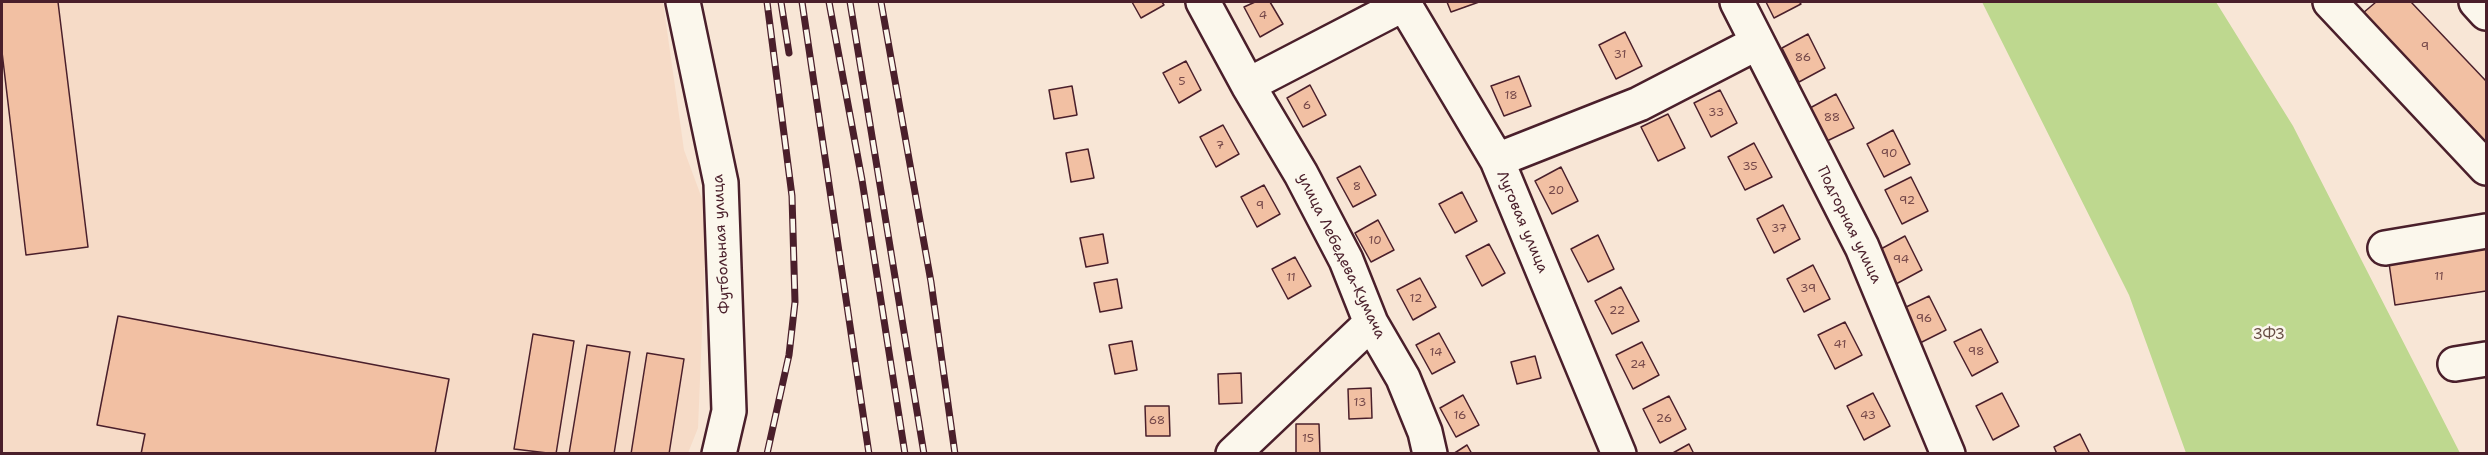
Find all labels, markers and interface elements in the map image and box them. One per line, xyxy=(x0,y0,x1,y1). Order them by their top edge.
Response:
house number: 4 xyxy=(1259,9,1267,23)
house number: 9 xyxy=(2421,40,2429,54)
house number: 31 xyxy=(1614,48,1626,62)
house number: 86 xyxy=(1795,51,1811,65)
house number: 5 xyxy=(1178,75,1186,89)
house number: 18 xyxy=(1504,89,1518,103)
house number: 6 xyxy=(1303,99,1311,113)
house number: 33 xyxy=(1708,106,1724,120)
house number: 88 xyxy=(1824,111,1840,125)
house number: 7 xyxy=(1216,139,1224,153)
house number: 90 xyxy=(1881,147,1897,161)
house number: 35 xyxy=(1742,160,1758,174)
street label: Подгорная улица xyxy=(1813,164,1885,286)
street label: Луговая улица xyxy=(1492,168,1552,276)
street label: улица Лебедева-Кумача xyxy=(1293,170,1389,342)
street label: Футбольная улица xyxy=(709,174,735,314)
house number: 8 xyxy=(1353,180,1361,194)
house number: 20 xyxy=(1548,184,1564,198)
house number: 92 xyxy=(1899,194,1915,208)
house number: 9 xyxy=(1256,199,1264,213)
house number: 37 xyxy=(1771,222,1787,236)
house number: 10 xyxy=(1368,234,1382,248)
house number: 94 xyxy=(1893,253,1909,267)
house number: 11 xyxy=(2434,270,2444,284)
house number: 11 xyxy=(1286,271,1296,285)
house number: 39 xyxy=(1800,282,1816,296)
house number: 12 xyxy=(1410,292,1422,306)
house number: 22 xyxy=(1609,304,1625,318)
house number: 96 xyxy=(1916,312,1932,326)
park label: ЗФЗ xyxy=(2253,326,2285,344)
house number: 41 xyxy=(1834,338,1846,352)
house number: 98 xyxy=(1968,345,1984,359)
house number: 14 xyxy=(1430,346,1442,360)
house number: 24 xyxy=(1630,358,1646,372)
house number: 13 xyxy=(1354,396,1366,410)
house number: 16 xyxy=(1453,409,1467,423)
house number: 43 xyxy=(1860,409,1876,423)
house number: 26 xyxy=(1656,412,1672,426)
house number: 68 xyxy=(1149,414,1165,428)
house number: 15 xyxy=(1302,432,1314,446)

